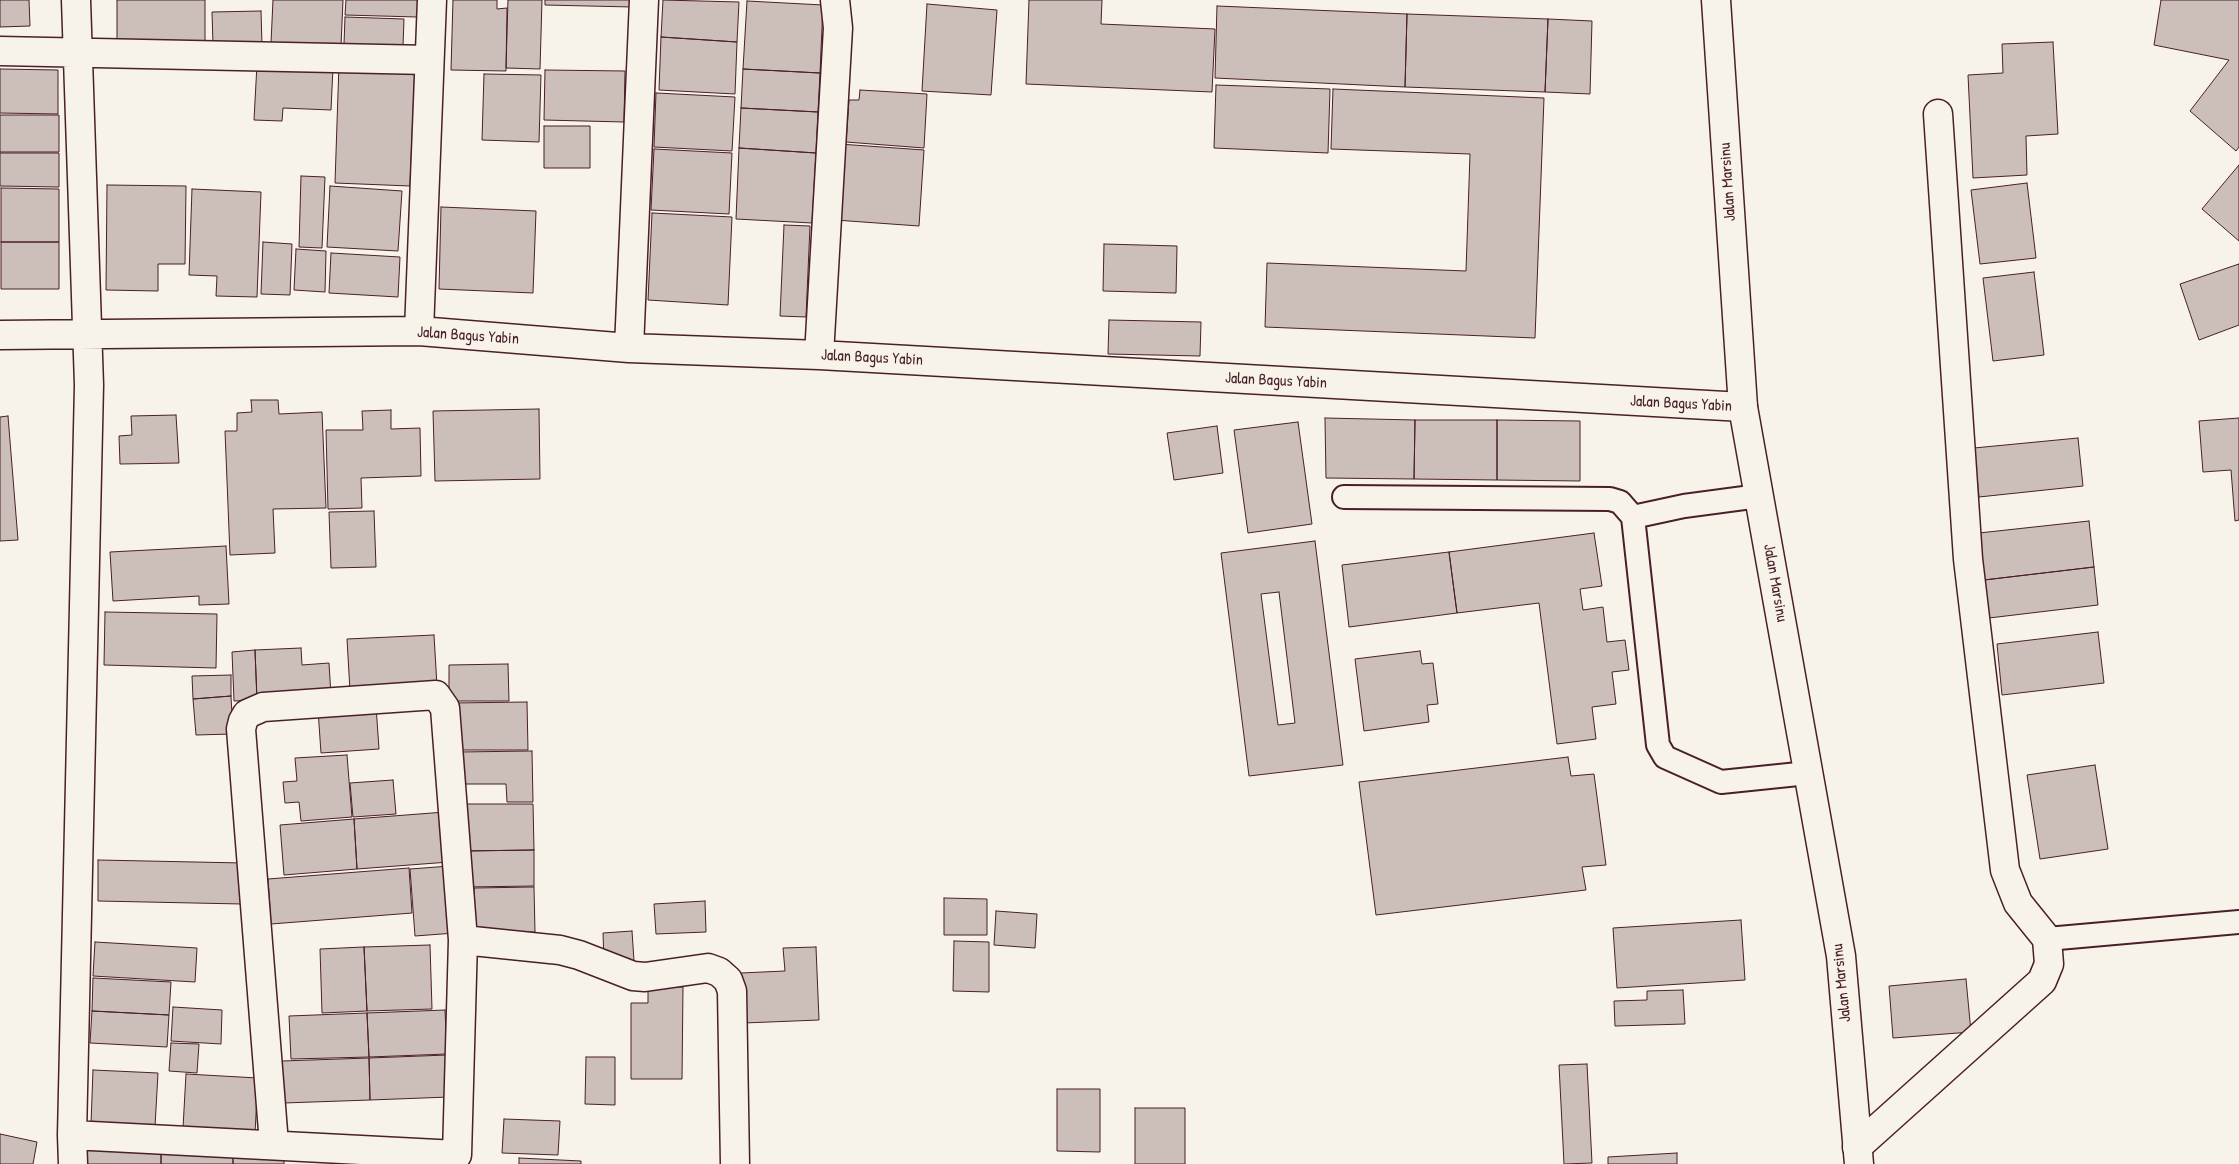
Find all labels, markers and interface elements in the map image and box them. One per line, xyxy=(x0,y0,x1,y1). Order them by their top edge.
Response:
street label: Jalan Marsinu xyxy=(1716,142,1740,222)
street label: Jalan Bagus Yabin xyxy=(416,323,520,349)
street label: Jalan Bagus Yabin xyxy=(821,346,923,370)
street label: Jalan Bagus Yabin xyxy=(1225,369,1327,393)
street label: Jalan Bagus Yabin xyxy=(1630,392,1732,416)
street label: Jalan Marsinu xyxy=(1759,542,1791,624)
street label: Jalan Marsinu xyxy=(1828,943,1856,1023)

